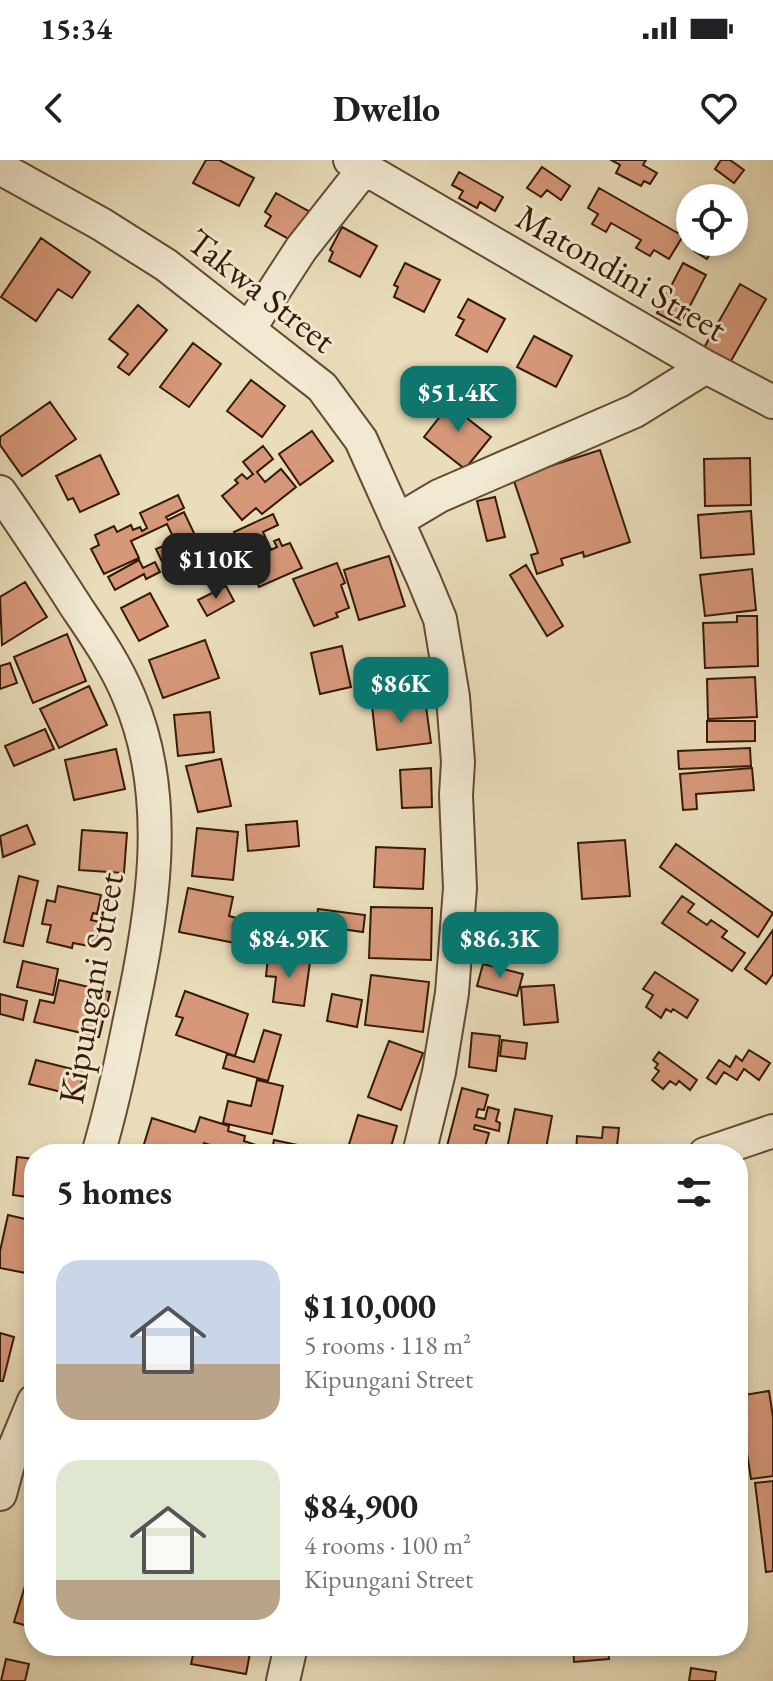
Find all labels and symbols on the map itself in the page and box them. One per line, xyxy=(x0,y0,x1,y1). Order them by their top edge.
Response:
street label: Matondini Street xyxy=(508,193,736,352)
street label: Takwa Street xyxy=(178,218,346,364)
pin: $51.4K xyxy=(393,366,523,434)
pin: $110K xyxy=(160,533,272,601)
pin: $86K xyxy=(354,657,448,725)
street label: Kipungani Street xyxy=(47,868,134,1107)
pin: $84.9K xyxy=(224,912,354,980)
pin: $86.3K xyxy=(435,912,565,980)

